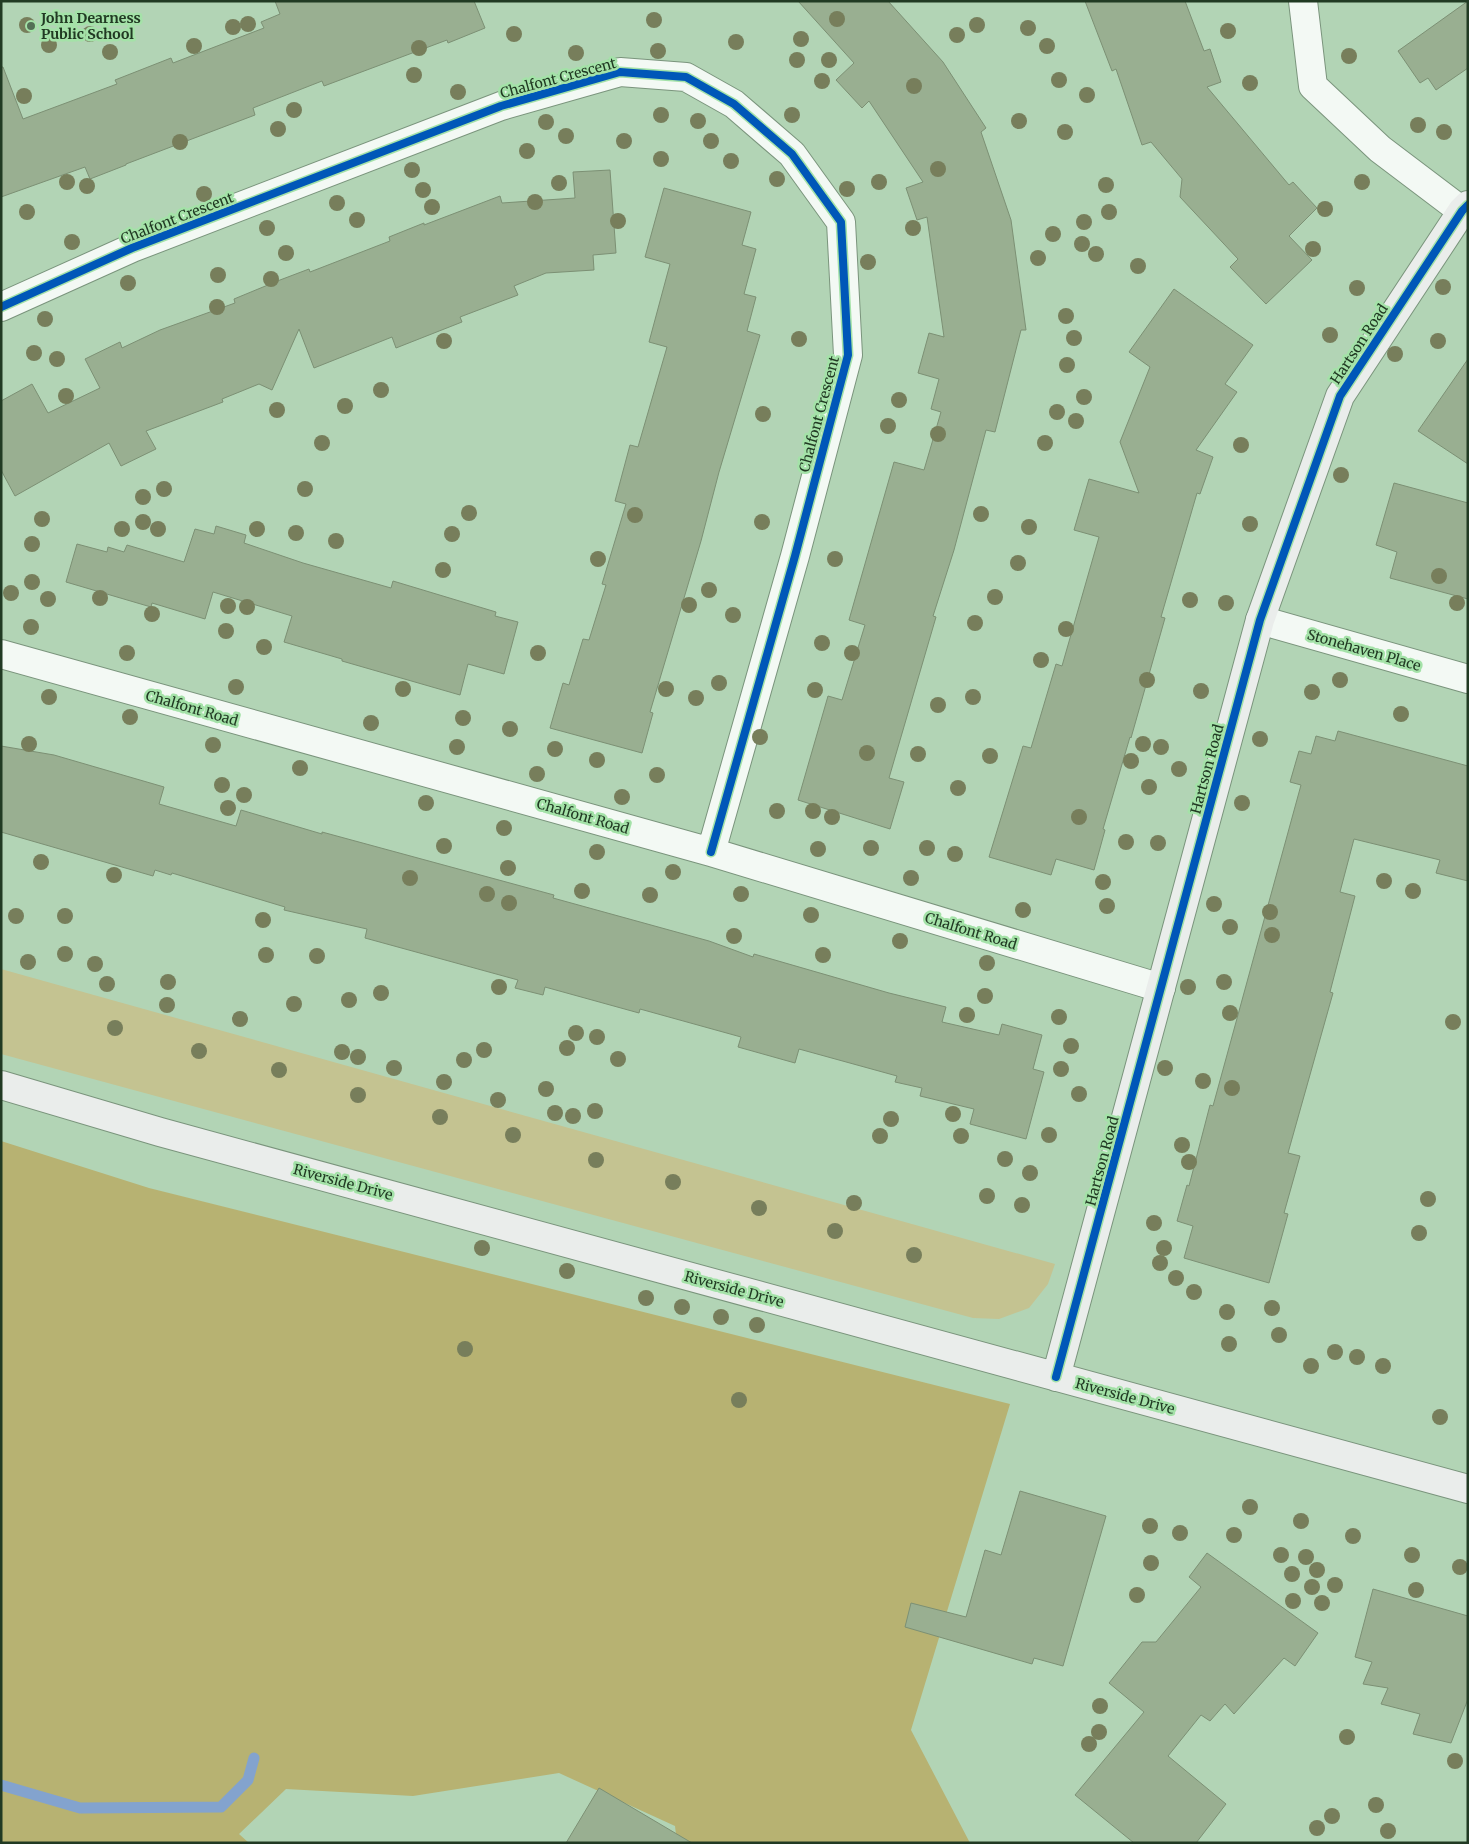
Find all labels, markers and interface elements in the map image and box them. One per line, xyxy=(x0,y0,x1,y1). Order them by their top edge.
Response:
place label: John Dearness Public School xyxy=(40,9,141,43)
marker: John Dearness Public School xyxy=(25,20,37,32)
street label: Chalfont Crescent xyxy=(498,54,619,102)
street label: Chalfont Crescent xyxy=(118,188,236,248)
street label: Hartson Road xyxy=(1326,300,1392,388)
street label: Chalfont Crescent xyxy=(795,353,843,474)
street label: Stonehaven Place xyxy=(1305,625,1423,675)
street label: Chalfont Road xyxy=(144,686,241,730)
street label: Hartson Road xyxy=(1186,722,1228,816)
street label: Chalfont Road xyxy=(535,794,632,838)
street label: Chalfont Road xyxy=(923,908,1020,954)
street label: Hartson Road xyxy=(1081,1114,1123,1208)
street label: Riverside Drive xyxy=(291,1160,395,1204)
street label: Riverside Drive xyxy=(682,1267,786,1311)
street label: Riverside Drive xyxy=(1073,1374,1177,1418)

